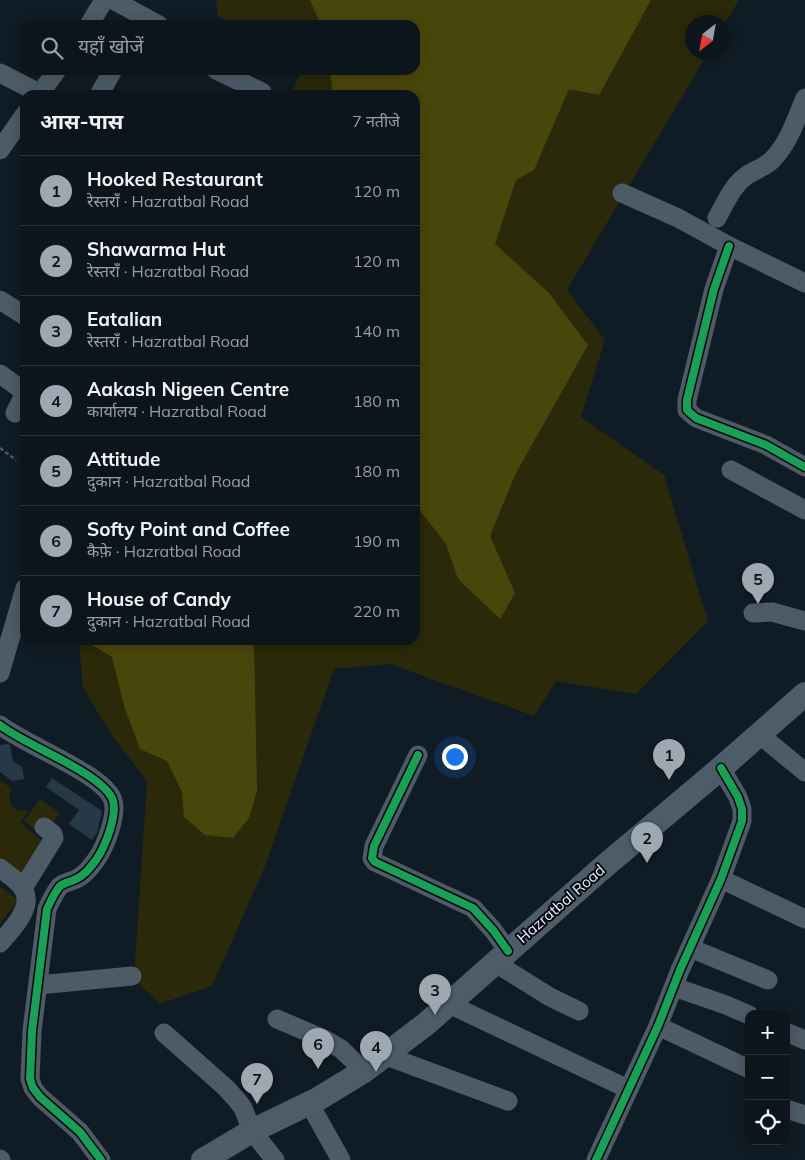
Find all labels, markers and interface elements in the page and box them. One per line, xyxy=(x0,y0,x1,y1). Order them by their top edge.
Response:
north arrow xyxy=(685,15,730,60)
search box xyxy=(20,20,420,75)
icon: search xyxy=(38,34,66,62)
text: यहाँ खोजें xyxy=(78,34,144,58)
text: आस-पास xyxy=(40,108,123,134)
text: 7 नतीजे xyxy=(352,111,400,131)
text: Hooked Restaurant xyxy=(87,167,263,191)
text: 1 xyxy=(51,181,61,201)
text: 120 m xyxy=(353,181,400,201)
text: रेस्तराँ · Hazratbal Road xyxy=(87,191,249,211)
text: Shawarma Hut xyxy=(87,237,226,261)
text: 2 xyxy=(51,251,61,271)
text: 120 m xyxy=(353,251,400,271)
text: रेस्तराँ · Hazratbal Road xyxy=(87,261,249,281)
text: Eatalian xyxy=(87,307,162,331)
text: 3 xyxy=(51,321,61,341)
text: 140 m xyxy=(353,321,400,341)
text: रेस्तराँ · Hazratbal Road xyxy=(87,331,249,351)
text: Aakash Nigeen Centre xyxy=(87,377,289,401)
text: 4 xyxy=(51,391,61,411)
text: 180 m xyxy=(353,391,400,411)
text: कार्यालय · Hazratbal Road xyxy=(87,401,267,421)
text: Attitude xyxy=(87,447,161,471)
text: 5 xyxy=(51,461,61,481)
text: 180 m xyxy=(353,461,400,481)
text: दुकान · Hazratbal Road xyxy=(87,471,250,491)
text: Softy Point and Coffee xyxy=(87,517,290,541)
text: 6 xyxy=(51,531,61,551)
text: 190 m xyxy=(353,531,400,551)
text: कैफ़े · Hazratbal Road xyxy=(87,541,241,561)
pin: 5 xyxy=(742,563,774,604)
text: House of Candy xyxy=(87,587,231,611)
text: 7 xyxy=(51,601,61,621)
text: 220 m xyxy=(353,601,400,621)
text: दुकान · Hazratbal Road xyxy=(87,611,250,631)
pin: 1 xyxy=(653,739,685,780)
your location xyxy=(442,744,468,770)
pin: 2 xyxy=(631,822,663,863)
street label: Hazratbal Road xyxy=(513,860,608,947)
pin: 3 xyxy=(419,974,451,1015)
map controls xyxy=(745,1010,790,1145)
button: + xyxy=(745,1010,790,1055)
pin: 6 xyxy=(302,1028,334,1069)
pin: 4 xyxy=(360,1031,392,1072)
button: − xyxy=(745,1055,790,1100)
pin: 7 xyxy=(241,1063,273,1104)
button: locate xyxy=(745,1100,790,1145)

